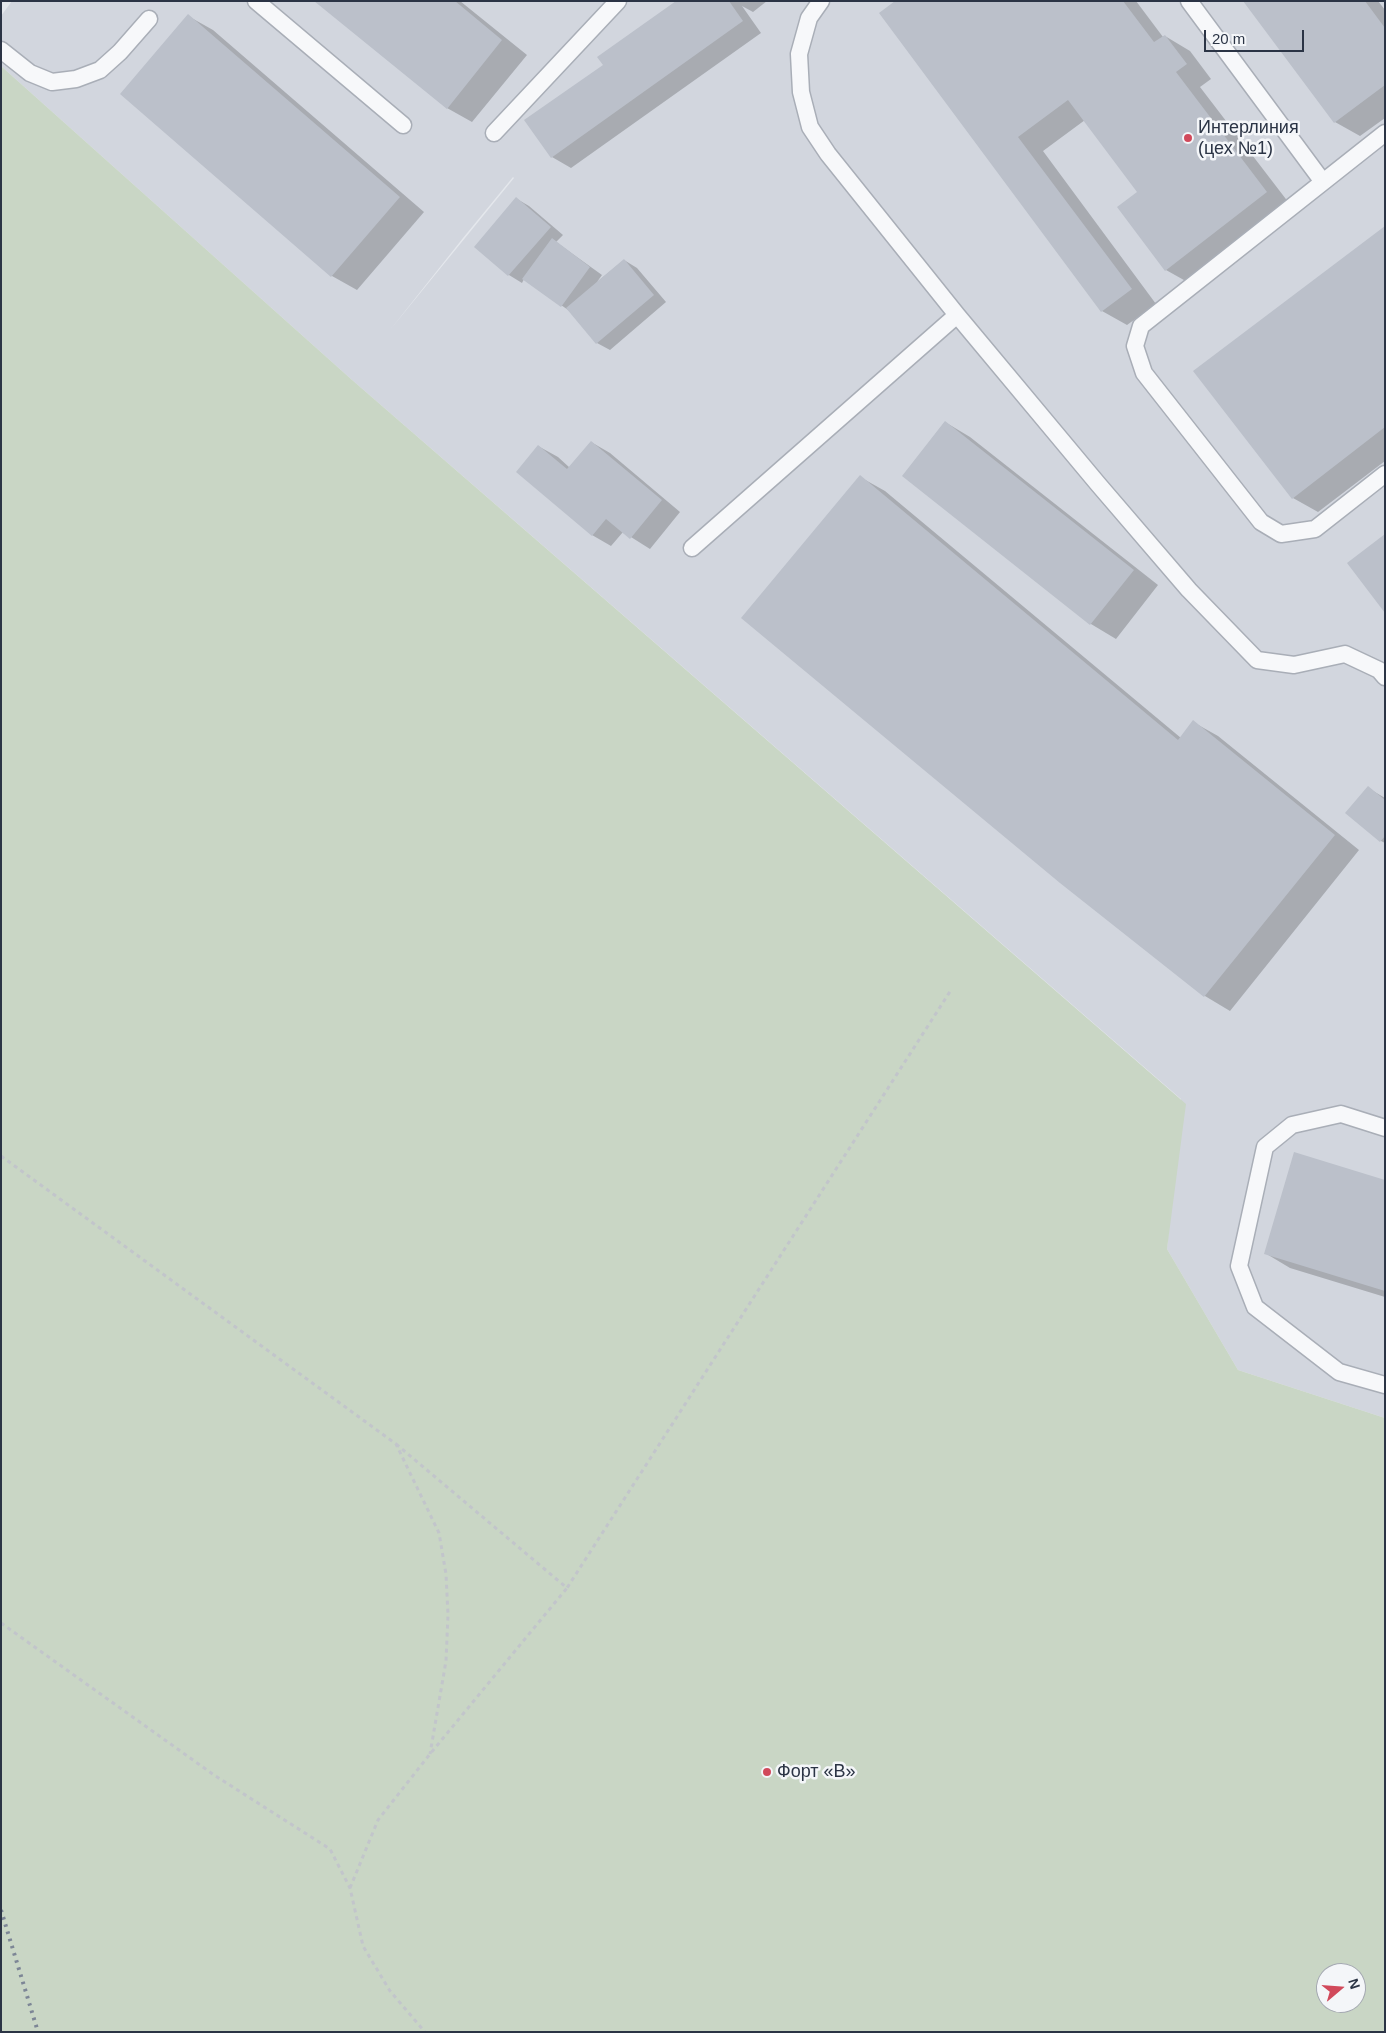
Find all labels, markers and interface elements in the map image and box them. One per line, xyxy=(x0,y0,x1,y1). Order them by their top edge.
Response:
scale bar xyxy=(1206,20,1306,52)
text: 20 m xyxy=(1212,30,1245,47)
place label: Интерлиния (цех №1) xyxy=(1198,117,1299,160)
marker: Интерлиния (цех №1) xyxy=(1182,132,1194,144)
place label: Форт «В» xyxy=(777,1761,856,1783)
marker: Форт «В» xyxy=(761,1766,773,1778)
north arrow xyxy=(1316,1963,1366,2013)
text: N xyxy=(1345,1976,1363,1991)

